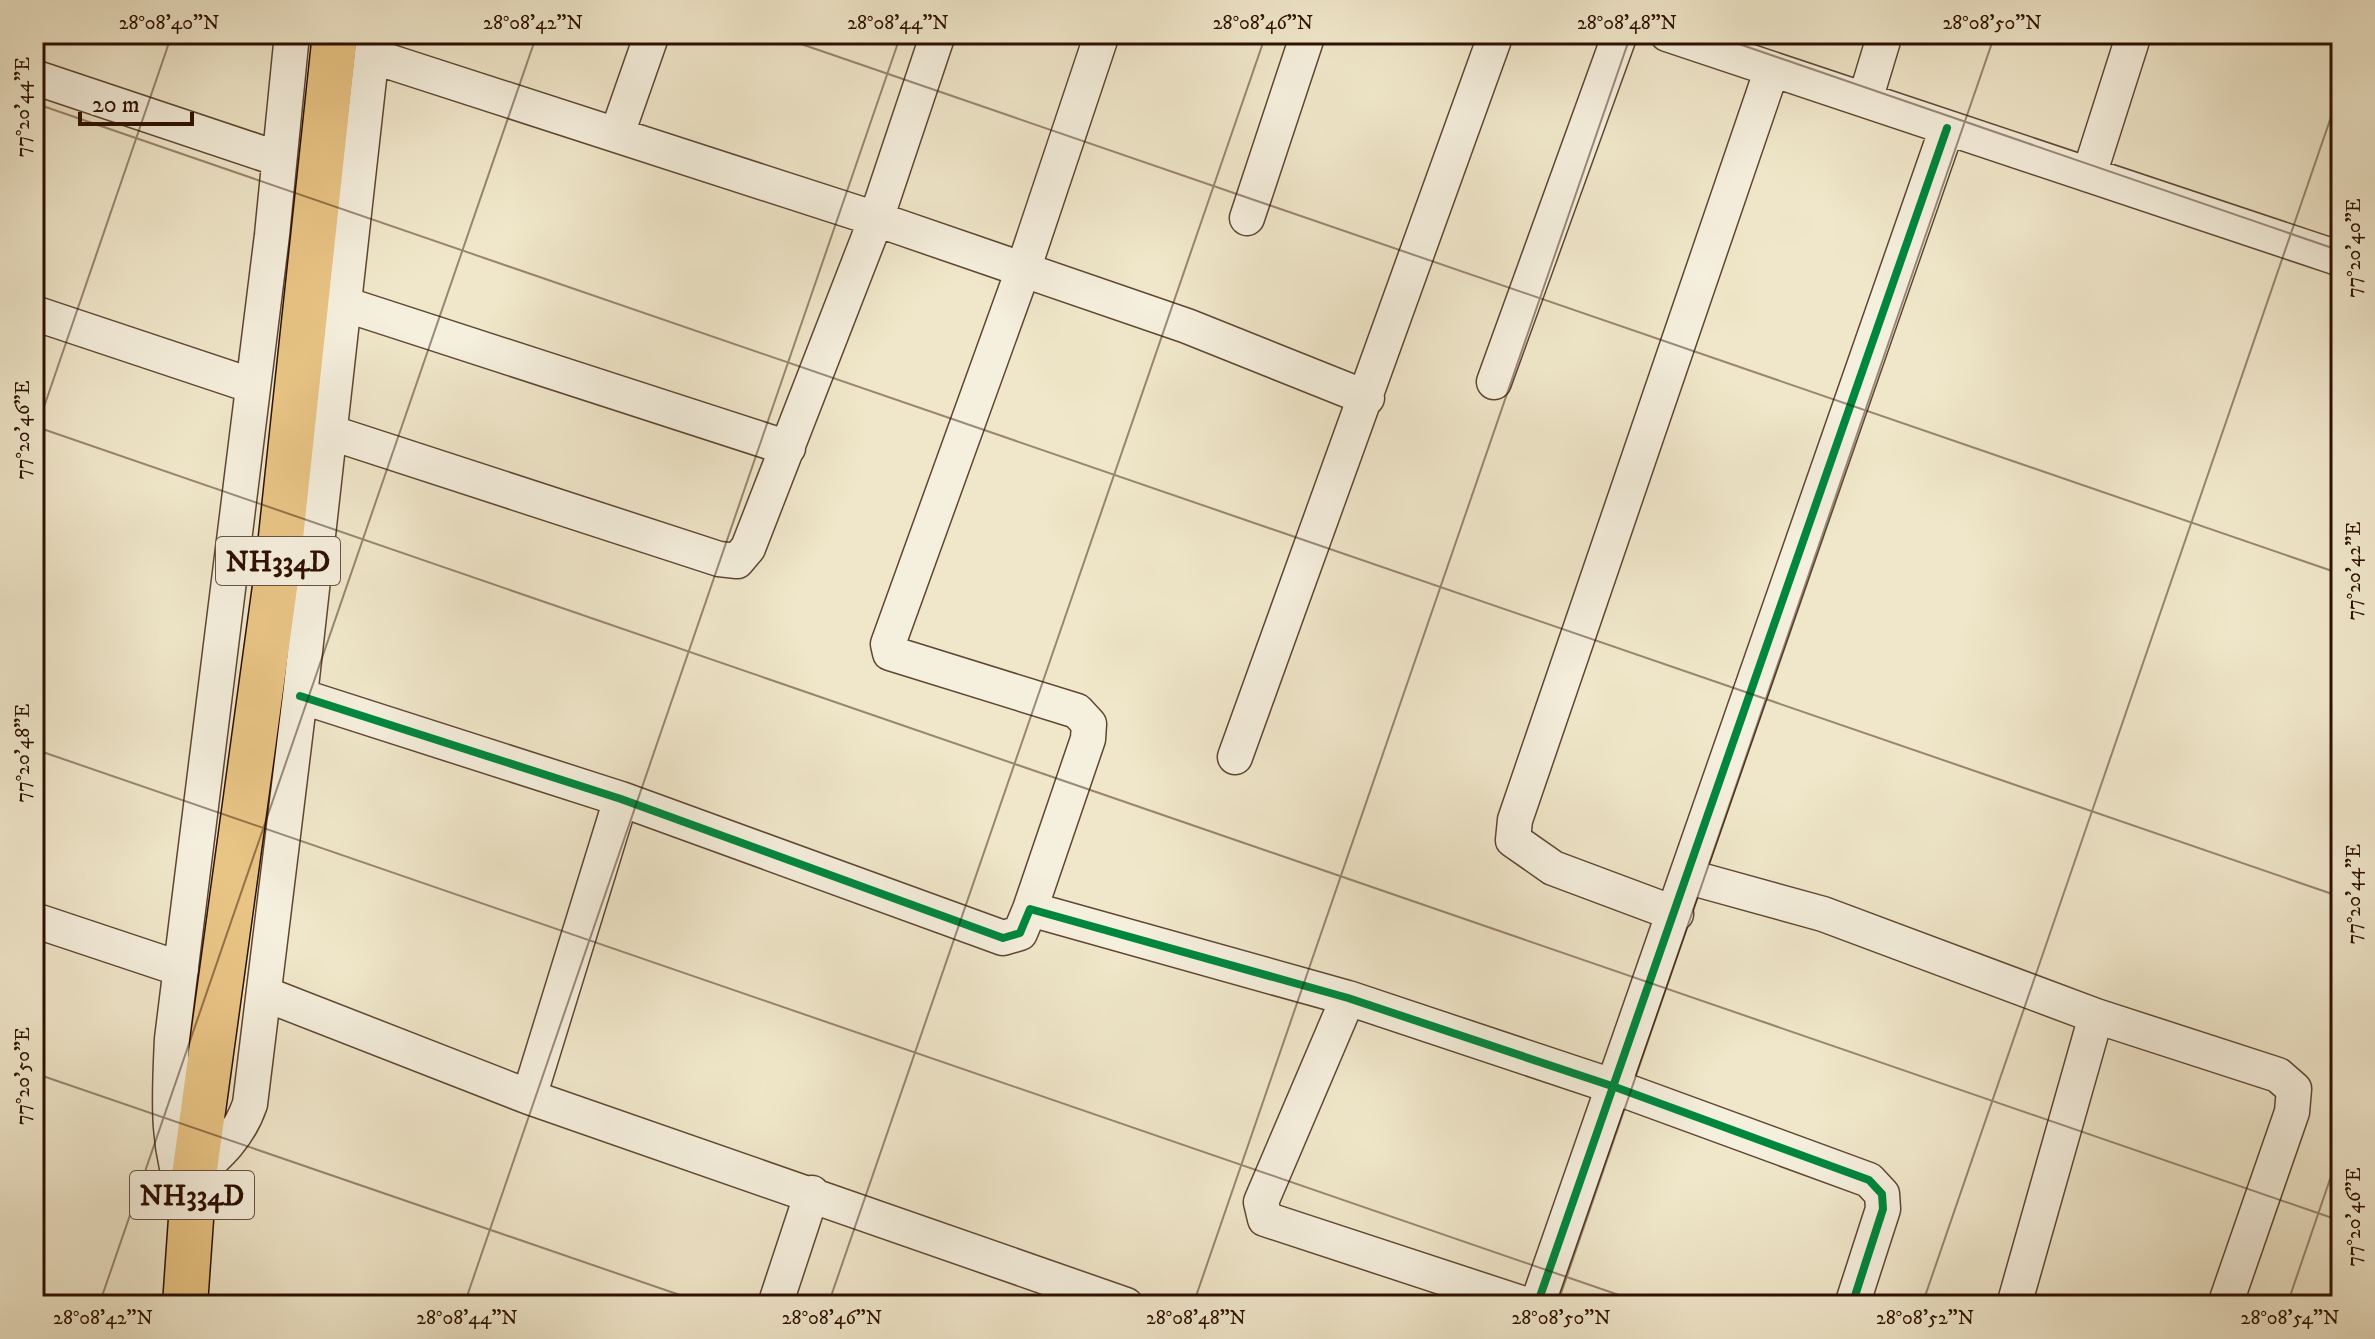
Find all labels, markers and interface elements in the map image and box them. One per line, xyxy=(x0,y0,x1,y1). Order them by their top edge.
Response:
text: 28°08'40"N xyxy=(119,11,219,36)
text: 28°08'42"N xyxy=(483,11,583,36)
text: 28°08'44"N xyxy=(847,11,949,36)
text: 28°08'46"N xyxy=(1213,11,1313,36)
text: 28°08'48"N xyxy=(1577,11,1677,36)
text: 28°08'50"N xyxy=(1942,11,2042,36)
text: 77°20'44"E xyxy=(11,57,36,157)
scale bar xyxy=(80,76,192,126)
text: 20 m xyxy=(92,90,140,120)
text: 77°20'40"E xyxy=(2342,198,2367,298)
text: 77°20'46"E xyxy=(11,380,36,480)
text: 77°20'42"E xyxy=(2342,522,2367,620)
road number: NH334D xyxy=(216,537,340,585)
text: 77°20'48"E xyxy=(11,704,36,802)
text: 77°20'44"E xyxy=(2342,844,2367,944)
text: 77°20'50"E xyxy=(11,1027,36,1125)
text: 77°20'46"E xyxy=(2342,1167,2367,1267)
road number: NH334D xyxy=(130,1171,254,1219)
text: 28°08'42"N xyxy=(53,1306,153,1331)
text: 28°08'44"N xyxy=(416,1306,518,1331)
text: 28°08'46"N xyxy=(782,1306,882,1331)
text: 28°08'48"N xyxy=(1146,1306,1246,1331)
text: 28°08'50"N xyxy=(1511,1306,1611,1331)
text: 28°08'52"N xyxy=(1876,1306,1974,1331)
text: 28°08'54"N xyxy=(2241,1306,2339,1331)

